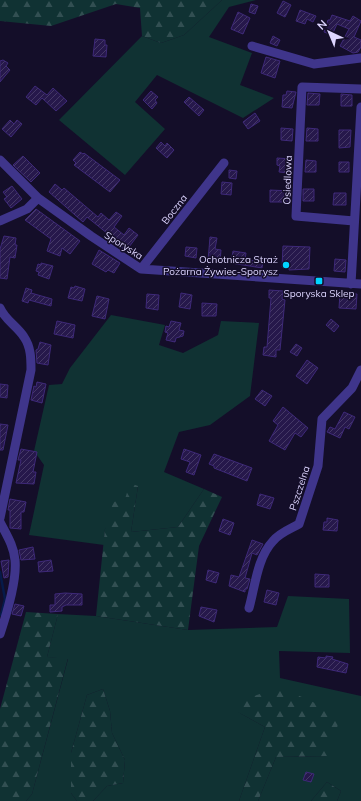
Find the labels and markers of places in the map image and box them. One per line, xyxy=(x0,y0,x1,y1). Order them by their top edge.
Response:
place label: Ochotnicza Straż Pożarna Żywiec-Sporysz xyxy=(163,253,278,278)
marker: Ochotnicza Straż Pożarna Żywiec-Sporysz xyxy=(281,260,291,270)
marker: Sporyska Sklep xyxy=(314,276,324,286)
place label: Sporyska Sklep xyxy=(284,287,354,300)

